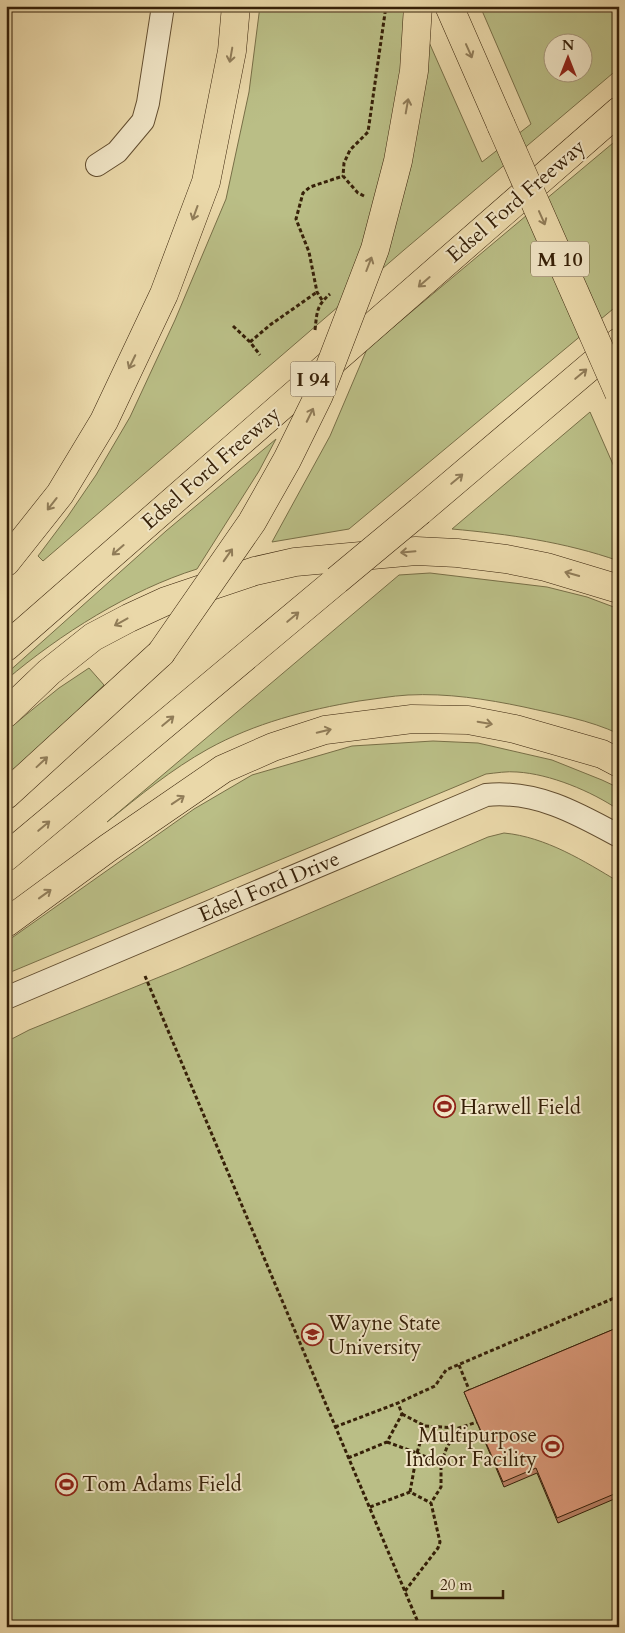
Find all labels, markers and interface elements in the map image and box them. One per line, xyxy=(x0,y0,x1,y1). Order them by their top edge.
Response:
north arrow xyxy=(542,32,592,82)
text: N xyxy=(562,36,574,55)
one-way arrow xyxy=(464,43,474,58)
one-way arrow xyxy=(226,46,236,62)
one-way arrow xyxy=(403,98,413,114)
street label: Edsel Ford Freeway xyxy=(440,133,592,269)
one-way arrow xyxy=(190,204,199,220)
one-way arrow xyxy=(538,210,548,225)
road number: M 10 xyxy=(531,242,589,276)
one-way arrow xyxy=(365,256,374,272)
one-way arrow xyxy=(418,276,431,287)
one-way arrow xyxy=(126,354,136,369)
road number: I 94 xyxy=(290,362,336,396)
one-way arrow xyxy=(575,369,588,380)
street label: Edsel Ford Freeway xyxy=(135,400,287,536)
one-way arrow xyxy=(305,407,315,422)
one-way arrow xyxy=(451,474,464,485)
one-way arrow xyxy=(47,497,58,510)
one-way arrow xyxy=(111,544,124,556)
one-way arrow xyxy=(400,547,416,557)
one-way arrow xyxy=(223,548,233,562)
one-way arrow xyxy=(565,569,581,579)
one-way arrow xyxy=(286,612,299,623)
one-way arrow xyxy=(114,617,129,627)
one-way arrow xyxy=(162,716,175,727)
one-way arrow xyxy=(477,719,493,729)
one-way arrow xyxy=(315,726,331,735)
one-way arrow xyxy=(36,756,48,768)
one-way arrow xyxy=(171,795,185,805)
one-way arrow xyxy=(37,820,50,831)
street label: Edsel Ford Drive xyxy=(194,844,344,930)
one-way arrow xyxy=(38,889,52,899)
place label: Harwell Field xyxy=(460,1093,581,1122)
sports icon: Harwell Field xyxy=(432,1095,456,1119)
place label: Wayne State University xyxy=(327,1309,441,1362)
school or university icon: Wayne State University xyxy=(300,1323,324,1347)
place label: Multipurpose Indoor Facility xyxy=(405,1421,537,1474)
sports icon: Multipurpose Indoor Facility xyxy=(541,1435,565,1459)
place label: Tom Adams Field xyxy=(82,1470,242,1499)
sports icon: Tom Adams Field xyxy=(54,1472,78,1496)
scale bar xyxy=(432,1568,504,1600)
text: 20 m xyxy=(440,1575,472,1595)

